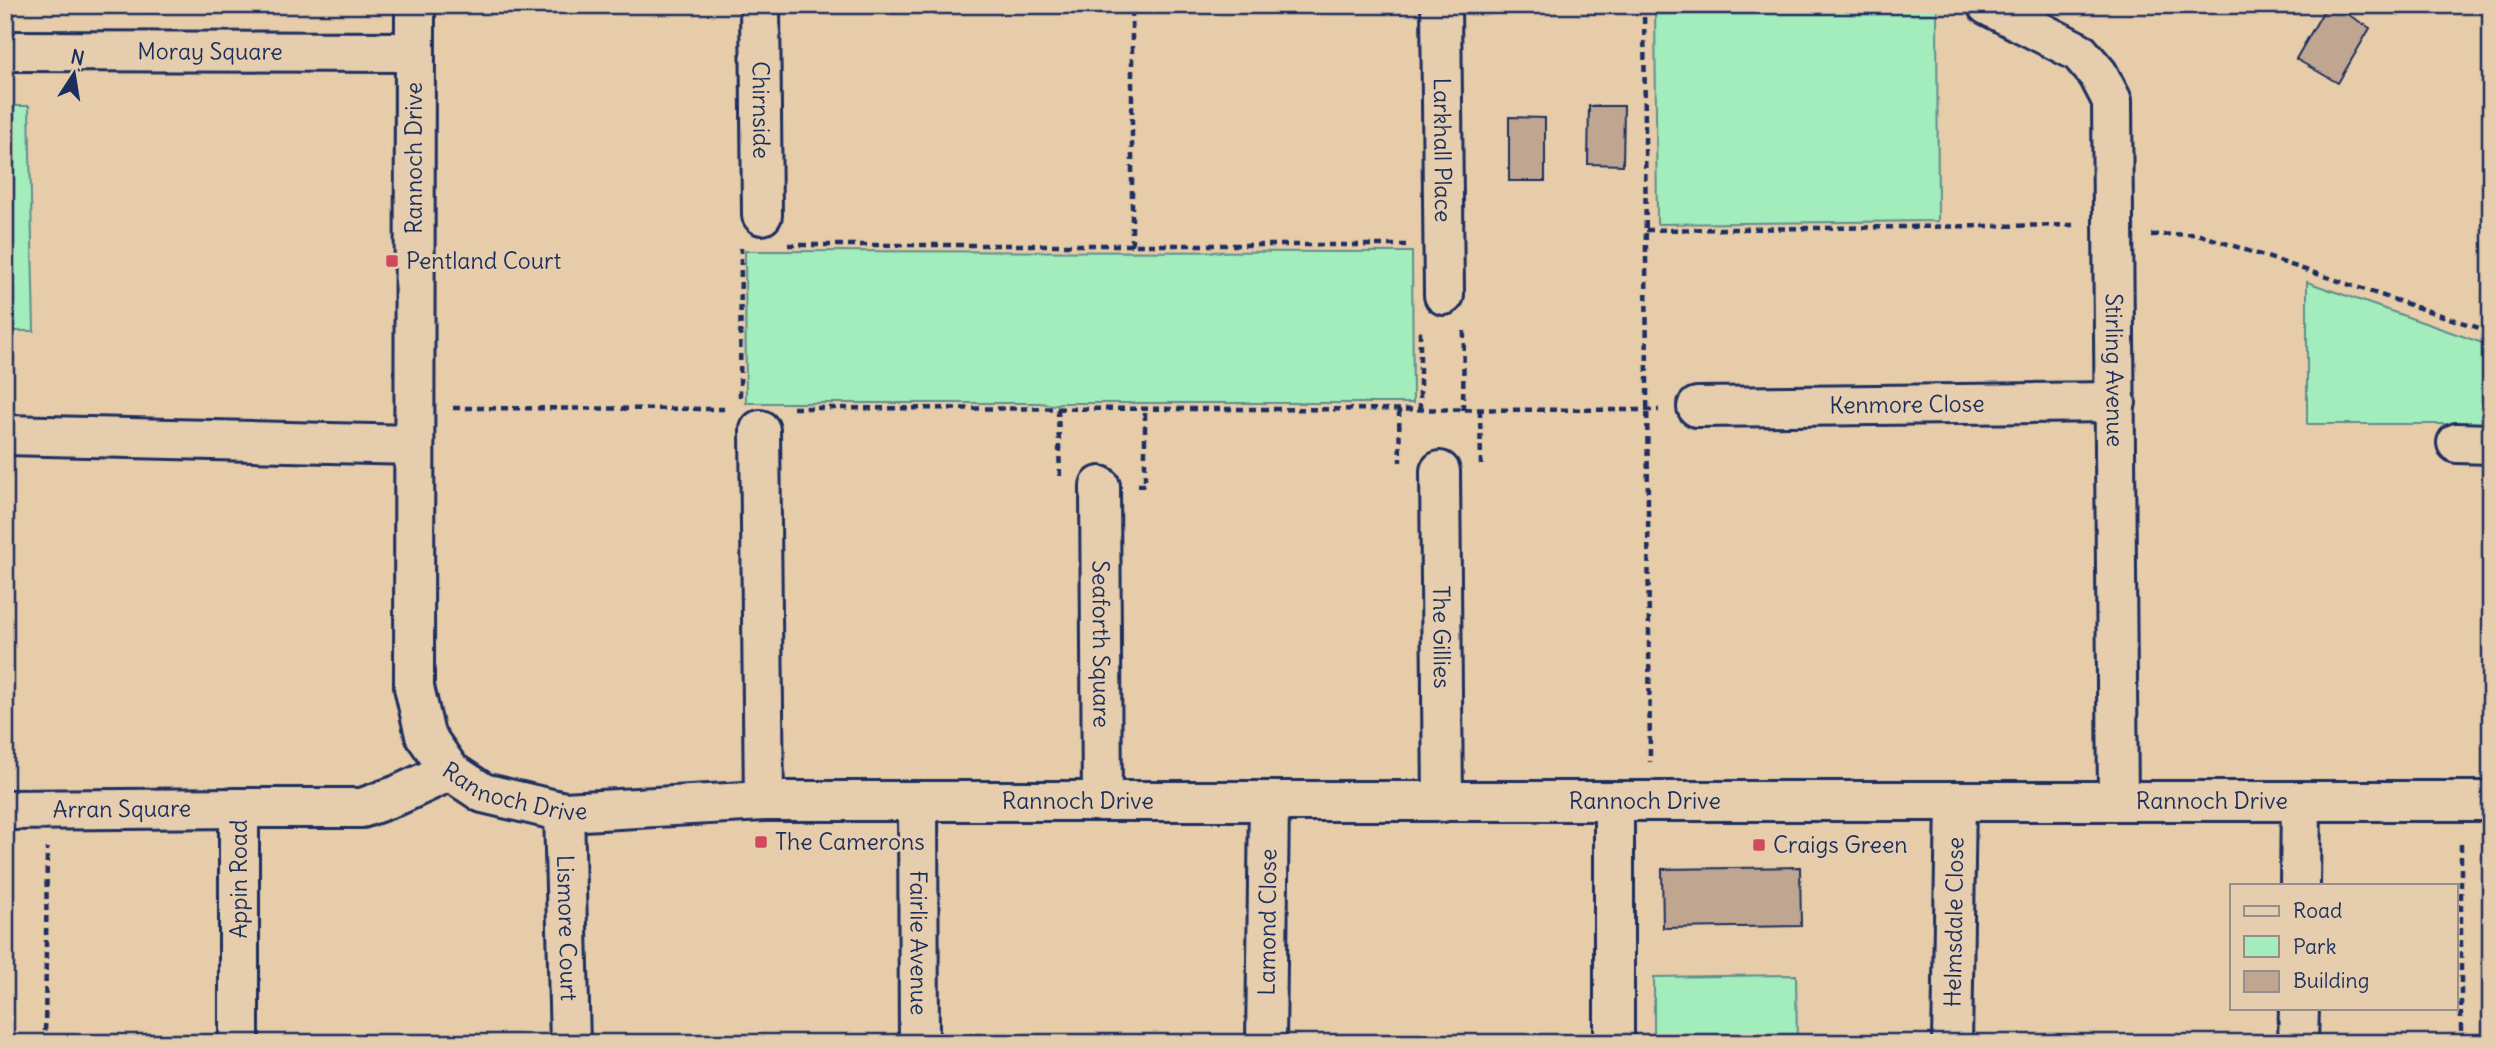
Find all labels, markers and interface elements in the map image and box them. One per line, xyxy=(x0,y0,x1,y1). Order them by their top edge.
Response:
street label: Moray Square xyxy=(137,36,283,66)
north arrow xyxy=(38,38,108,108)
text: N xyxy=(69,44,86,70)
street label: Chirnside xyxy=(747,61,776,159)
street label: Larkhall Place xyxy=(1428,78,1458,222)
street label: Rannoch Drive xyxy=(399,82,428,234)
place label: Pentland Court xyxy=(406,246,561,275)
marker: Pentland Court xyxy=(384,253,400,269)
street label: Stirling Avenue xyxy=(2100,293,2130,447)
street label: Kenmore Close xyxy=(1829,389,1985,419)
street label: Seaforth Square xyxy=(1086,560,1117,728)
street label: The Gillies xyxy=(1427,585,1457,689)
street label: Rannoch Drive xyxy=(437,755,588,826)
street label: Rannoch Drive xyxy=(1002,786,1154,815)
street label: Rannoch Drive xyxy=(1569,786,1721,815)
street label: Rannoch Drive xyxy=(2136,786,2288,815)
street label: Arran Square xyxy=(53,793,191,824)
street label: Appin Road xyxy=(224,820,253,938)
place label: The Camerons xyxy=(775,827,925,856)
place label: Craigs Green xyxy=(1773,830,1908,859)
marker: The Camerons xyxy=(753,834,769,850)
marker: Craigs Green xyxy=(1751,837,1767,853)
street label: Helmsdale Close xyxy=(1938,837,1969,1007)
street label: Lamond Close xyxy=(1252,848,1282,996)
street label: Lismore Court xyxy=(551,854,584,1002)
street label: Fairlie Avenue xyxy=(904,870,934,1016)
legend xyxy=(2230,884,2458,1010)
text: Road xyxy=(2293,897,2342,924)
text: Park xyxy=(2293,933,2336,960)
text: Building xyxy=(2293,967,2369,994)

